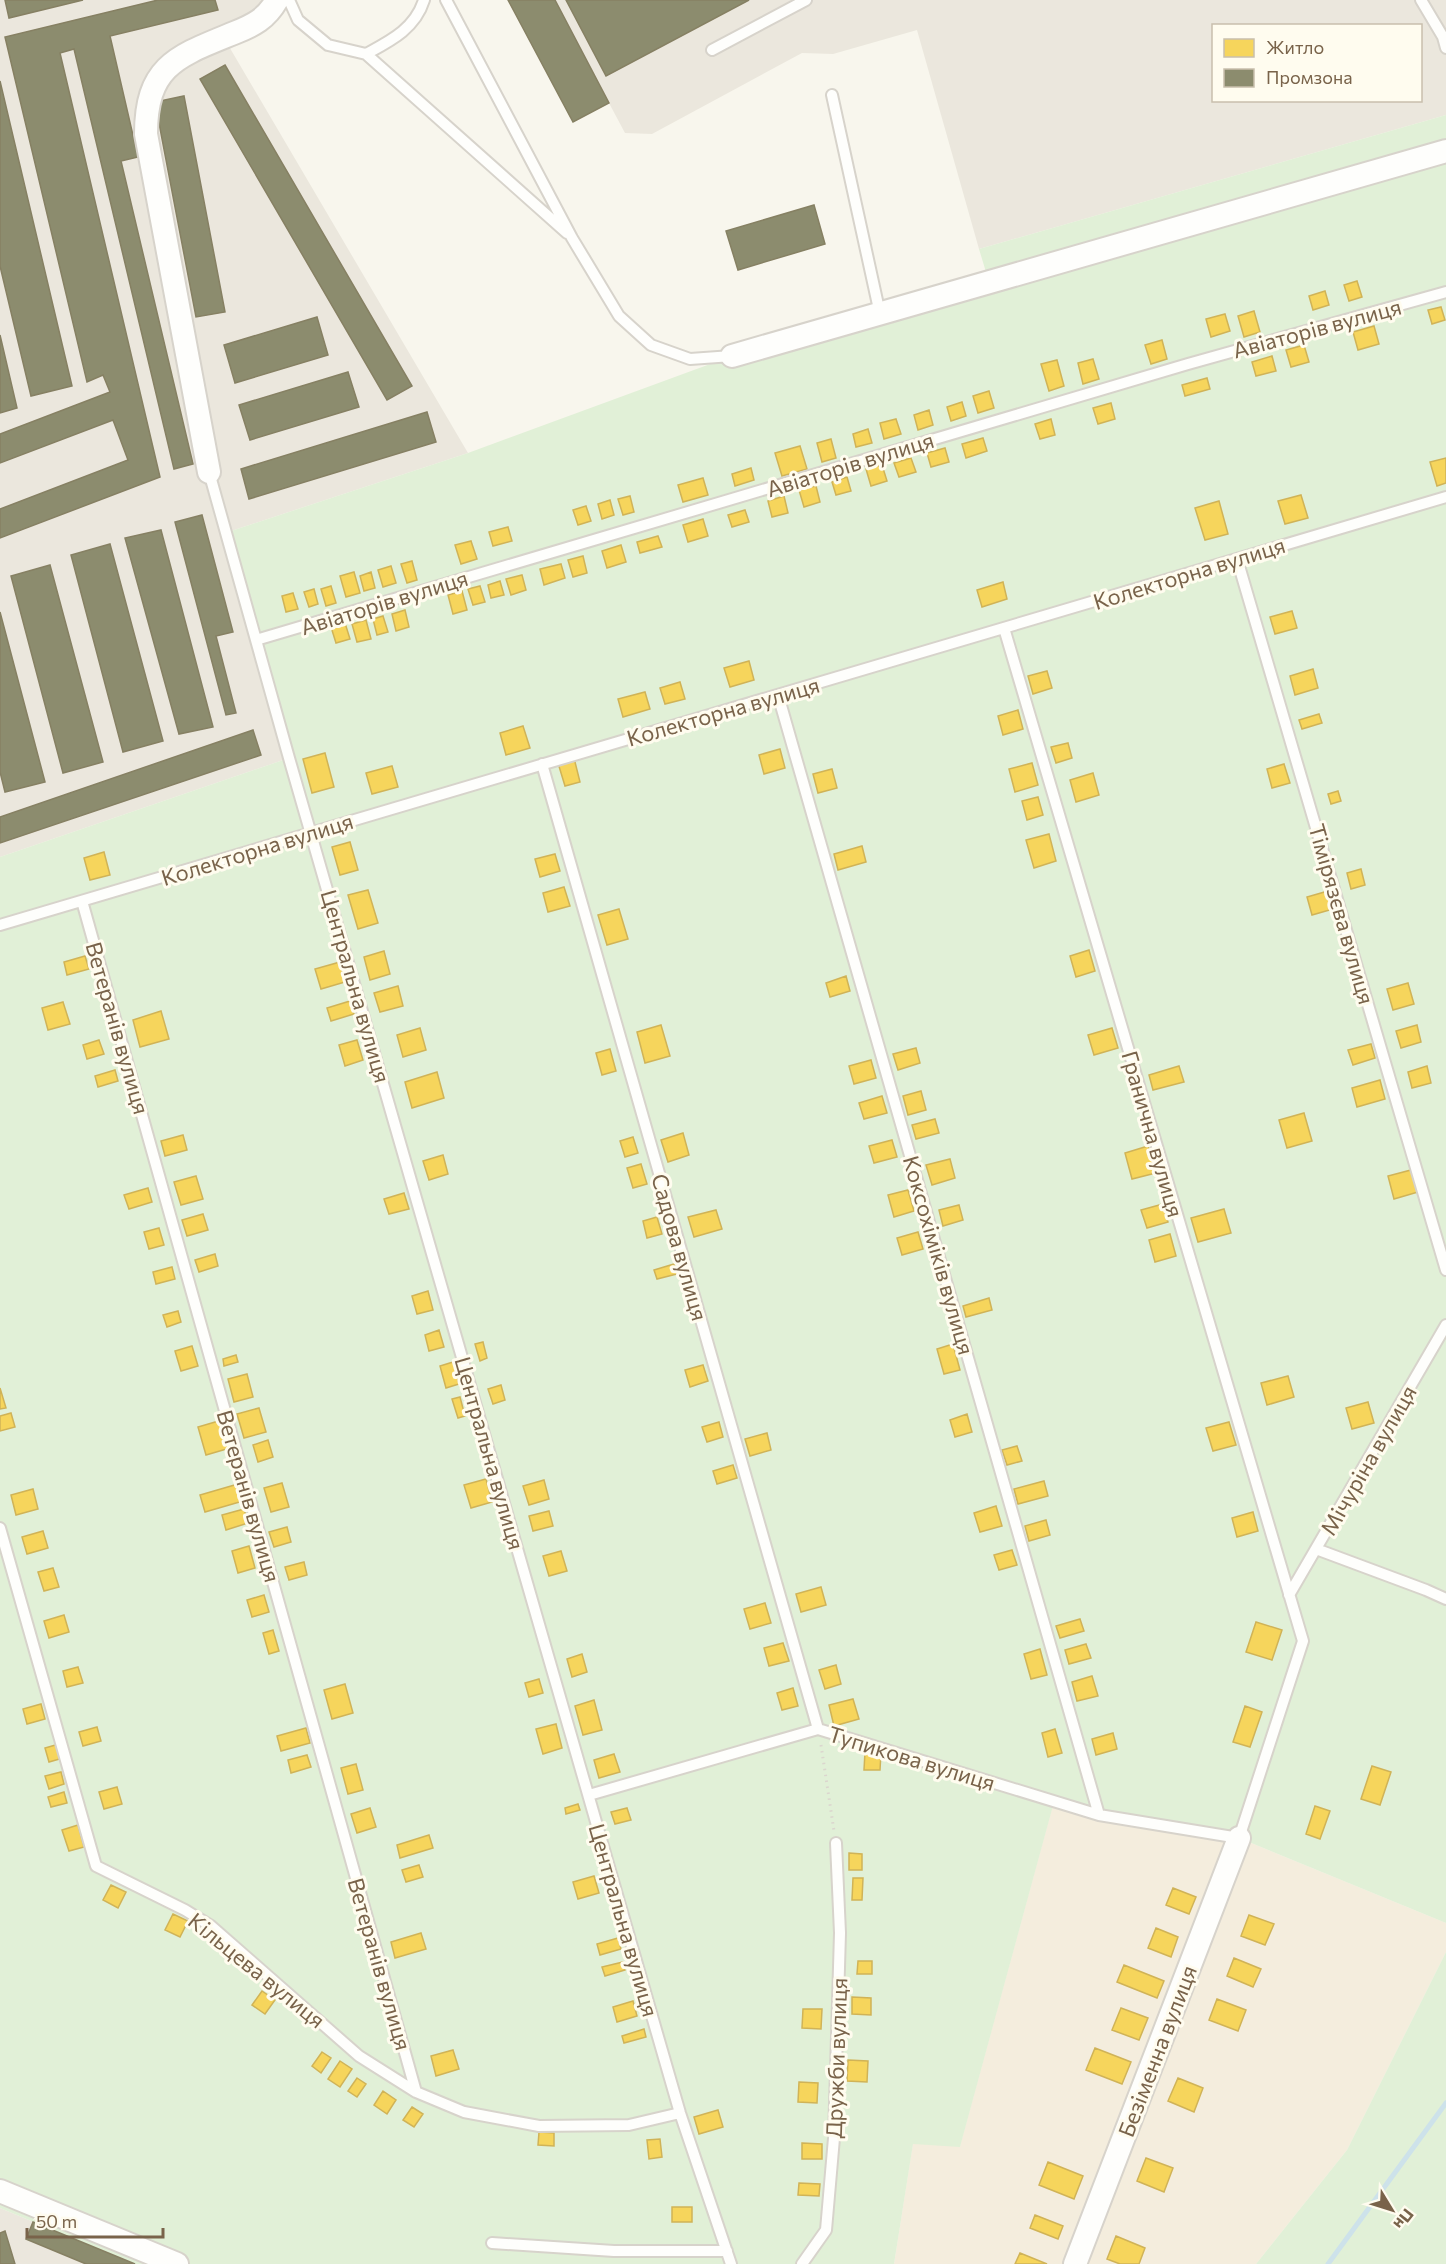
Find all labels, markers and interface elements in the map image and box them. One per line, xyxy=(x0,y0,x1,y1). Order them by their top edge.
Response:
legend xyxy=(1212,24,1422,102)
text: Житло xyxy=(1266,36,1324,58)
text: Промзона xyxy=(1266,66,1353,88)
street label: Авіаторів вулиця xyxy=(1230,292,1404,364)
street label: Авіаторів вулиця xyxy=(763,426,937,502)
street label: Колекторна вулиця xyxy=(1090,531,1288,615)
street label: Авіаторів вулиця xyxy=(297,564,471,640)
street label: Колекторна вулиця xyxy=(623,671,823,751)
street label: Колекторна вулиця xyxy=(158,807,356,891)
street label: Тімірязєва вулиця xyxy=(1303,821,1381,1007)
street label: Центральна вулиця xyxy=(316,886,396,1086)
street label: Ветеранів вулиця xyxy=(81,939,155,1117)
street label: Гранична вулиця xyxy=(1116,1048,1190,1220)
street label: Коксохіміків вулиця xyxy=(898,1152,980,1358)
street label: Садова вулиця xyxy=(646,1170,714,1324)
street label: Центральна вулиця xyxy=(450,1353,530,1553)
street label: Мічуріна вулиця xyxy=(1314,1380,1422,1540)
street label: Ветеранів вулиця xyxy=(212,1407,286,1585)
street label: Тупикова вулиця xyxy=(825,1720,999,1796)
street label: Центральна вулиця xyxy=(584,1820,664,2020)
street label: Ветеранів вулиця xyxy=(343,1875,417,2053)
street label: Кільцева вулиця xyxy=(183,1907,331,2033)
street label: Безіменна вулиця xyxy=(1112,1961,1202,2141)
street label: Дружби вулиця xyxy=(820,1977,852,2139)
north arrow xyxy=(1362,2180,1422,2240)
scale bar xyxy=(27,2201,164,2239)
text: Пн xyxy=(1390,2205,1418,2234)
text: 50 m xyxy=(36,2210,77,2232)

